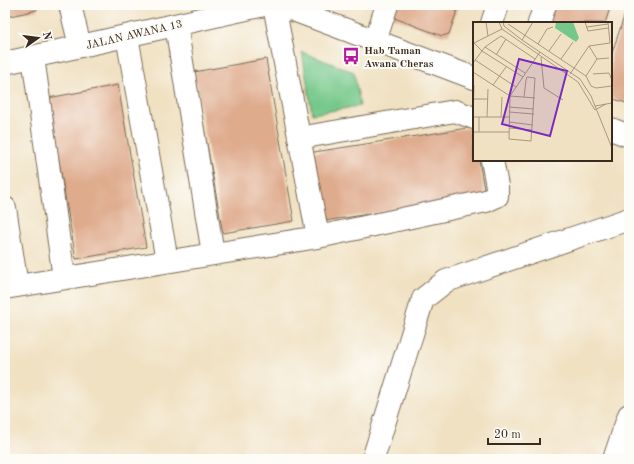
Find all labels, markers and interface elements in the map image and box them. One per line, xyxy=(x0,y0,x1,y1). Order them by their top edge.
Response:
north arrow xyxy=(18,18,58,58)
street label: JALAN AWANA 13 xyxy=(85,19,184,52)
inset map xyxy=(473,22,612,161)
text: N xyxy=(40,31,53,42)
bus stop icon: Hab Taman Awana Cheras xyxy=(341,46,361,66)
place label: Hab Taman Awana Cheras xyxy=(364,46,434,70)
scale bar xyxy=(488,420,540,446)
text: 20 m xyxy=(494,429,521,441)

